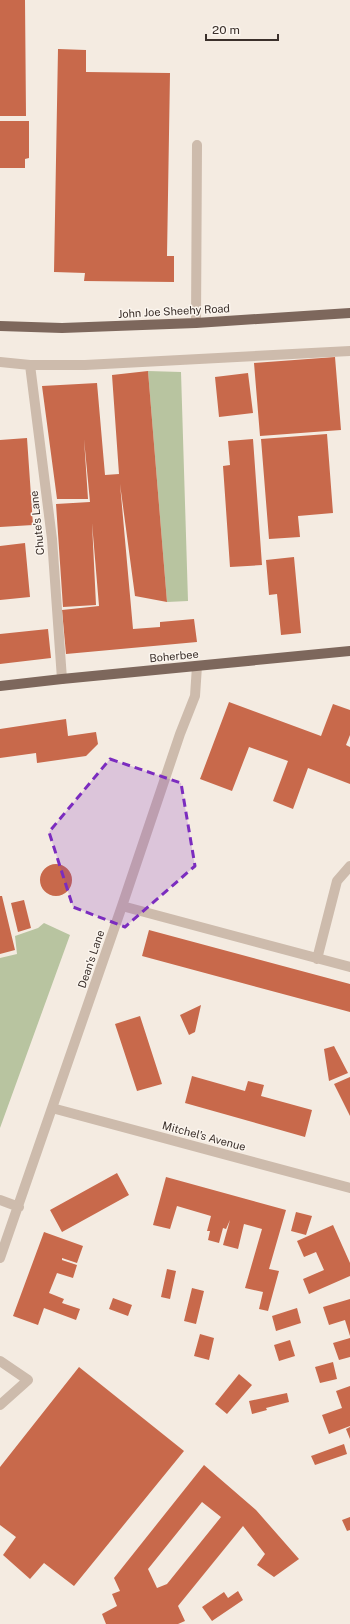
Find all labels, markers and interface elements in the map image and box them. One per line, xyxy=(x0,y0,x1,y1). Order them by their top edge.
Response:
scale bar xyxy=(206,16,278,42)
text: 20 m xyxy=(212,23,240,37)
street label: John Joe Sheehy Road xyxy=(118,302,230,320)
street label: Chute's Lane xyxy=(28,490,46,556)
street label: Boherbee xyxy=(149,648,199,664)
street label: Dean's Lane xyxy=(75,928,107,990)
street label: Mitchel's Avenue xyxy=(161,1119,247,1153)

